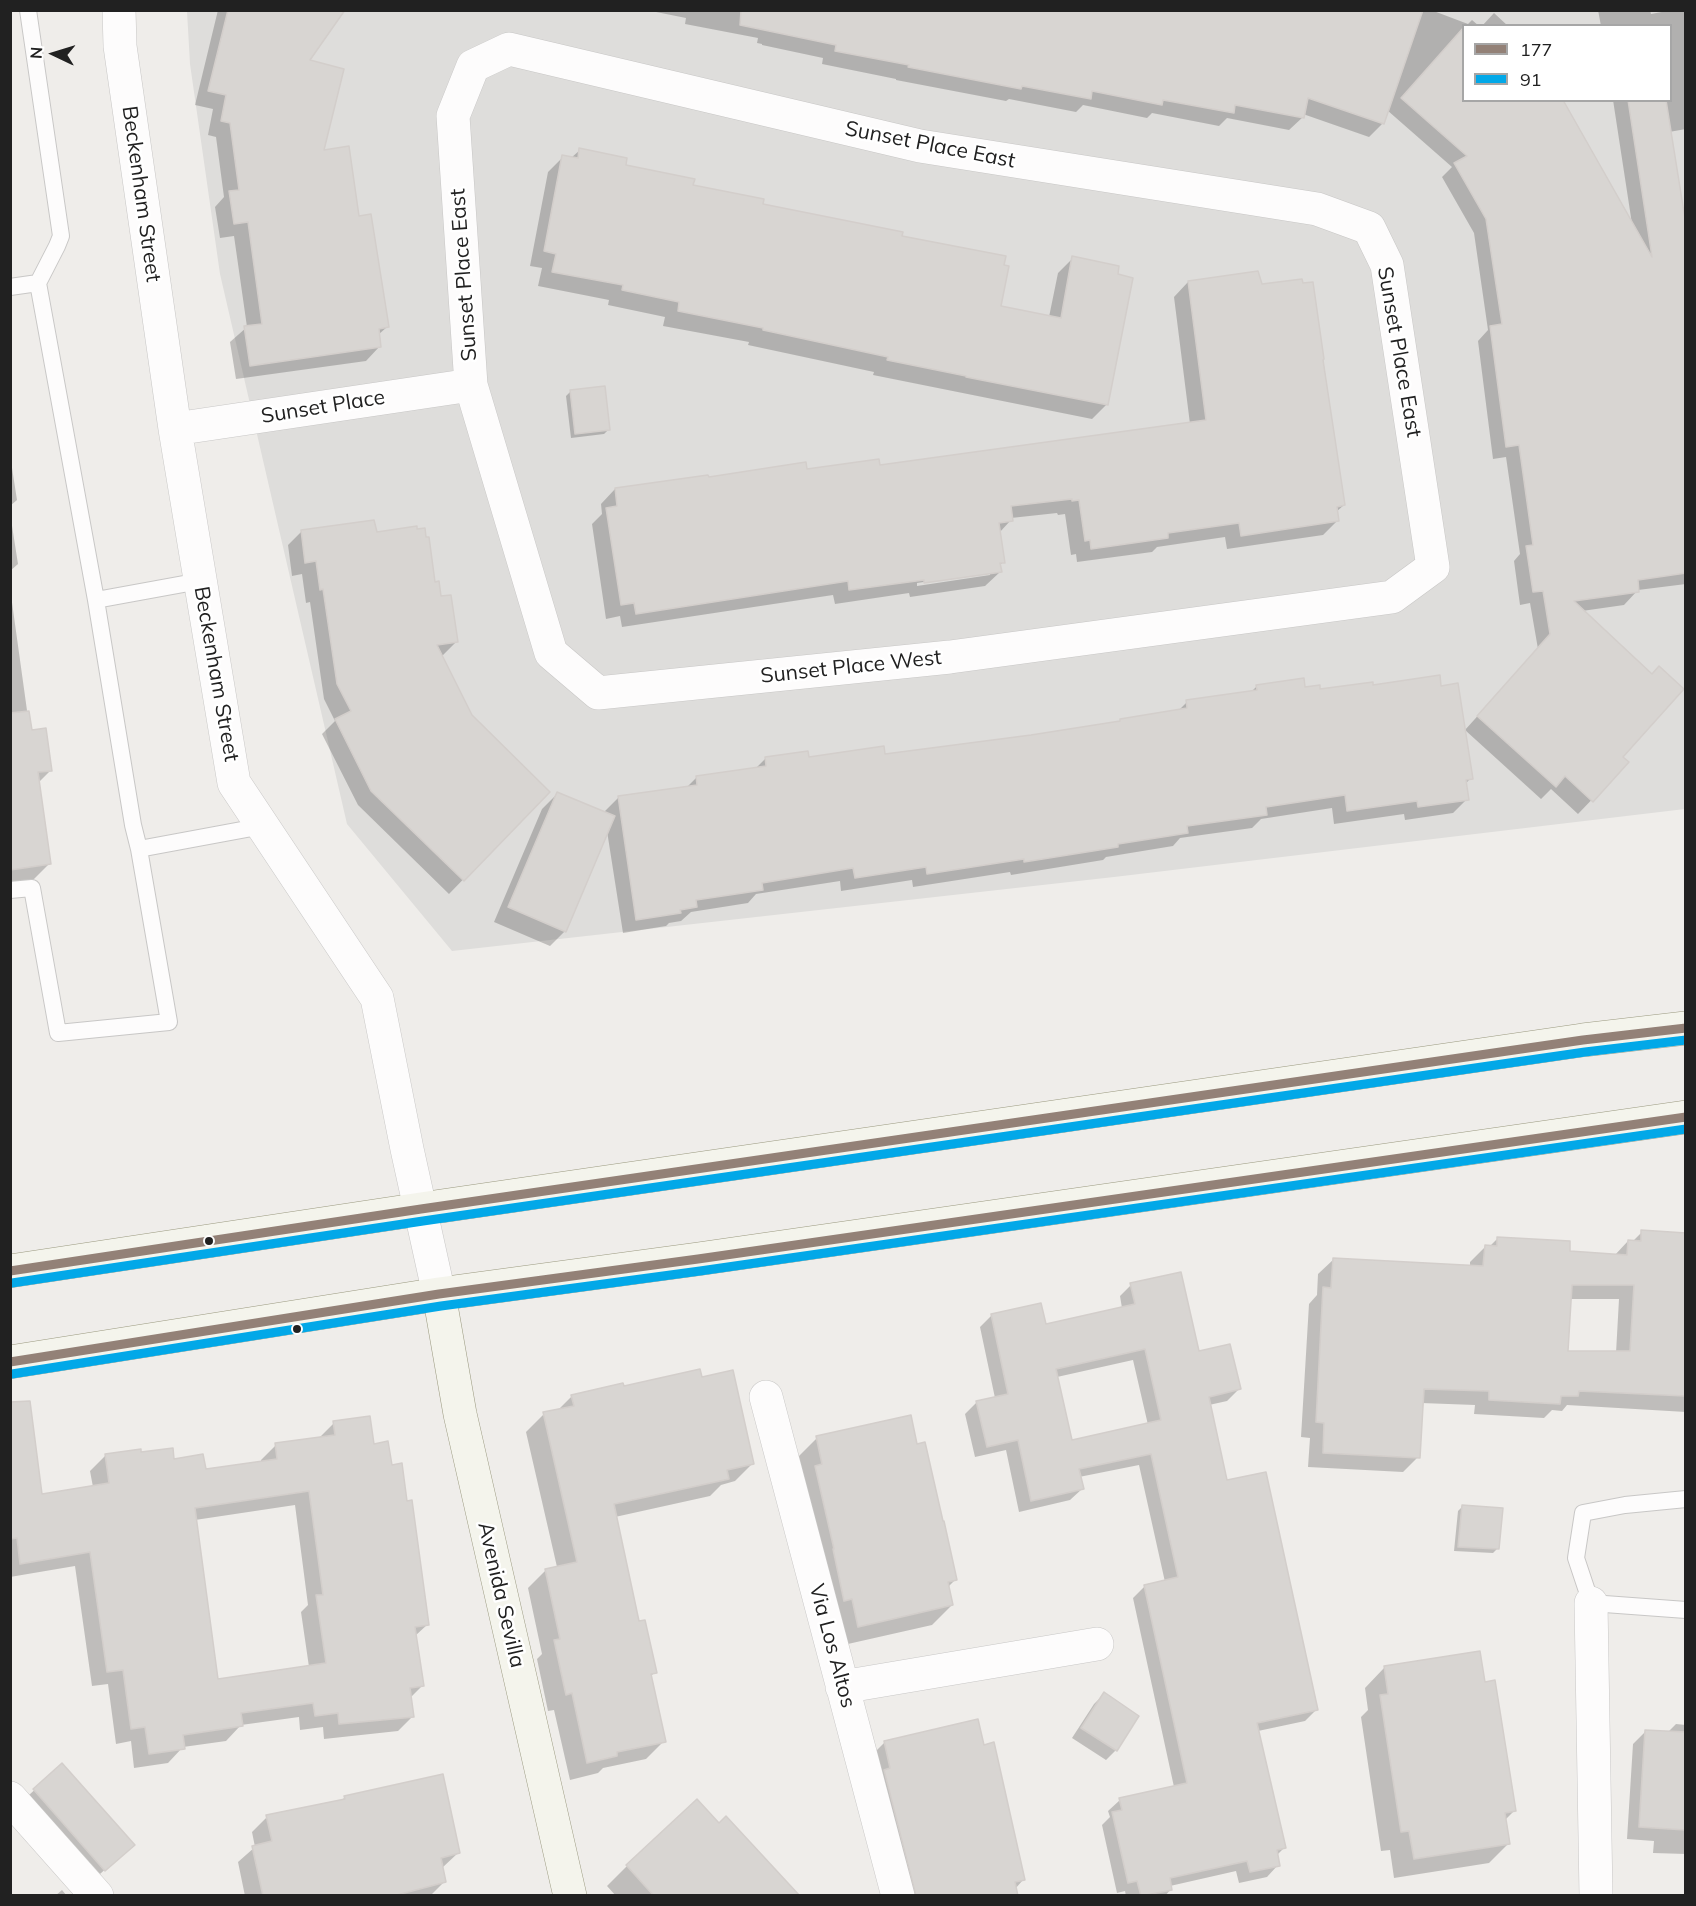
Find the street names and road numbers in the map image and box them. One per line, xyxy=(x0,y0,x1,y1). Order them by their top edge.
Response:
street label: Beckenham Street xyxy=(116,104,166,284)
street label: Sunset Place East xyxy=(843,116,1017,174)
street label: Sunset Place East xyxy=(445,188,483,362)
street label: Sunset Place East xyxy=(1372,265,1426,439)
street label: Sunset Place xyxy=(259,385,387,429)
street label: Beckenham Street xyxy=(188,585,244,763)
street label: Sunset Place West xyxy=(759,645,943,689)
street label: Avenida Sevilla xyxy=(472,1520,530,1670)
street label: Via Los Altos xyxy=(803,1581,861,1711)

